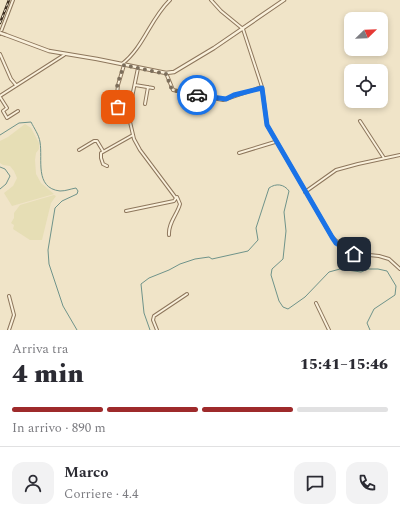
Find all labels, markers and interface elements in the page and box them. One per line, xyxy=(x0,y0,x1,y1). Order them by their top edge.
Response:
north arrow xyxy=(344,12,388,56)
map controls xyxy=(344,12,388,108)
button: locate xyxy=(344,64,388,108)
courier xyxy=(177,75,217,115)
icon: car xyxy=(186,84,208,106)
pin xyxy=(101,90,135,124)
icon: bag xyxy=(107,96,129,118)
pin xyxy=(337,237,371,271)
icon: home xyxy=(343,243,365,265)
text: Arriva tra xyxy=(12,339,68,359)
text: 15:41–15:46 xyxy=(300,353,388,376)
text: 4 min xyxy=(12,354,84,394)
text: In arrivo · 890 m xyxy=(12,418,106,438)
text: Marco xyxy=(64,461,108,484)
button: person xyxy=(12,462,54,504)
button: chat xyxy=(294,462,336,504)
button: phone xyxy=(346,462,388,504)
text: Corriere · 4.4 xyxy=(64,484,139,504)

